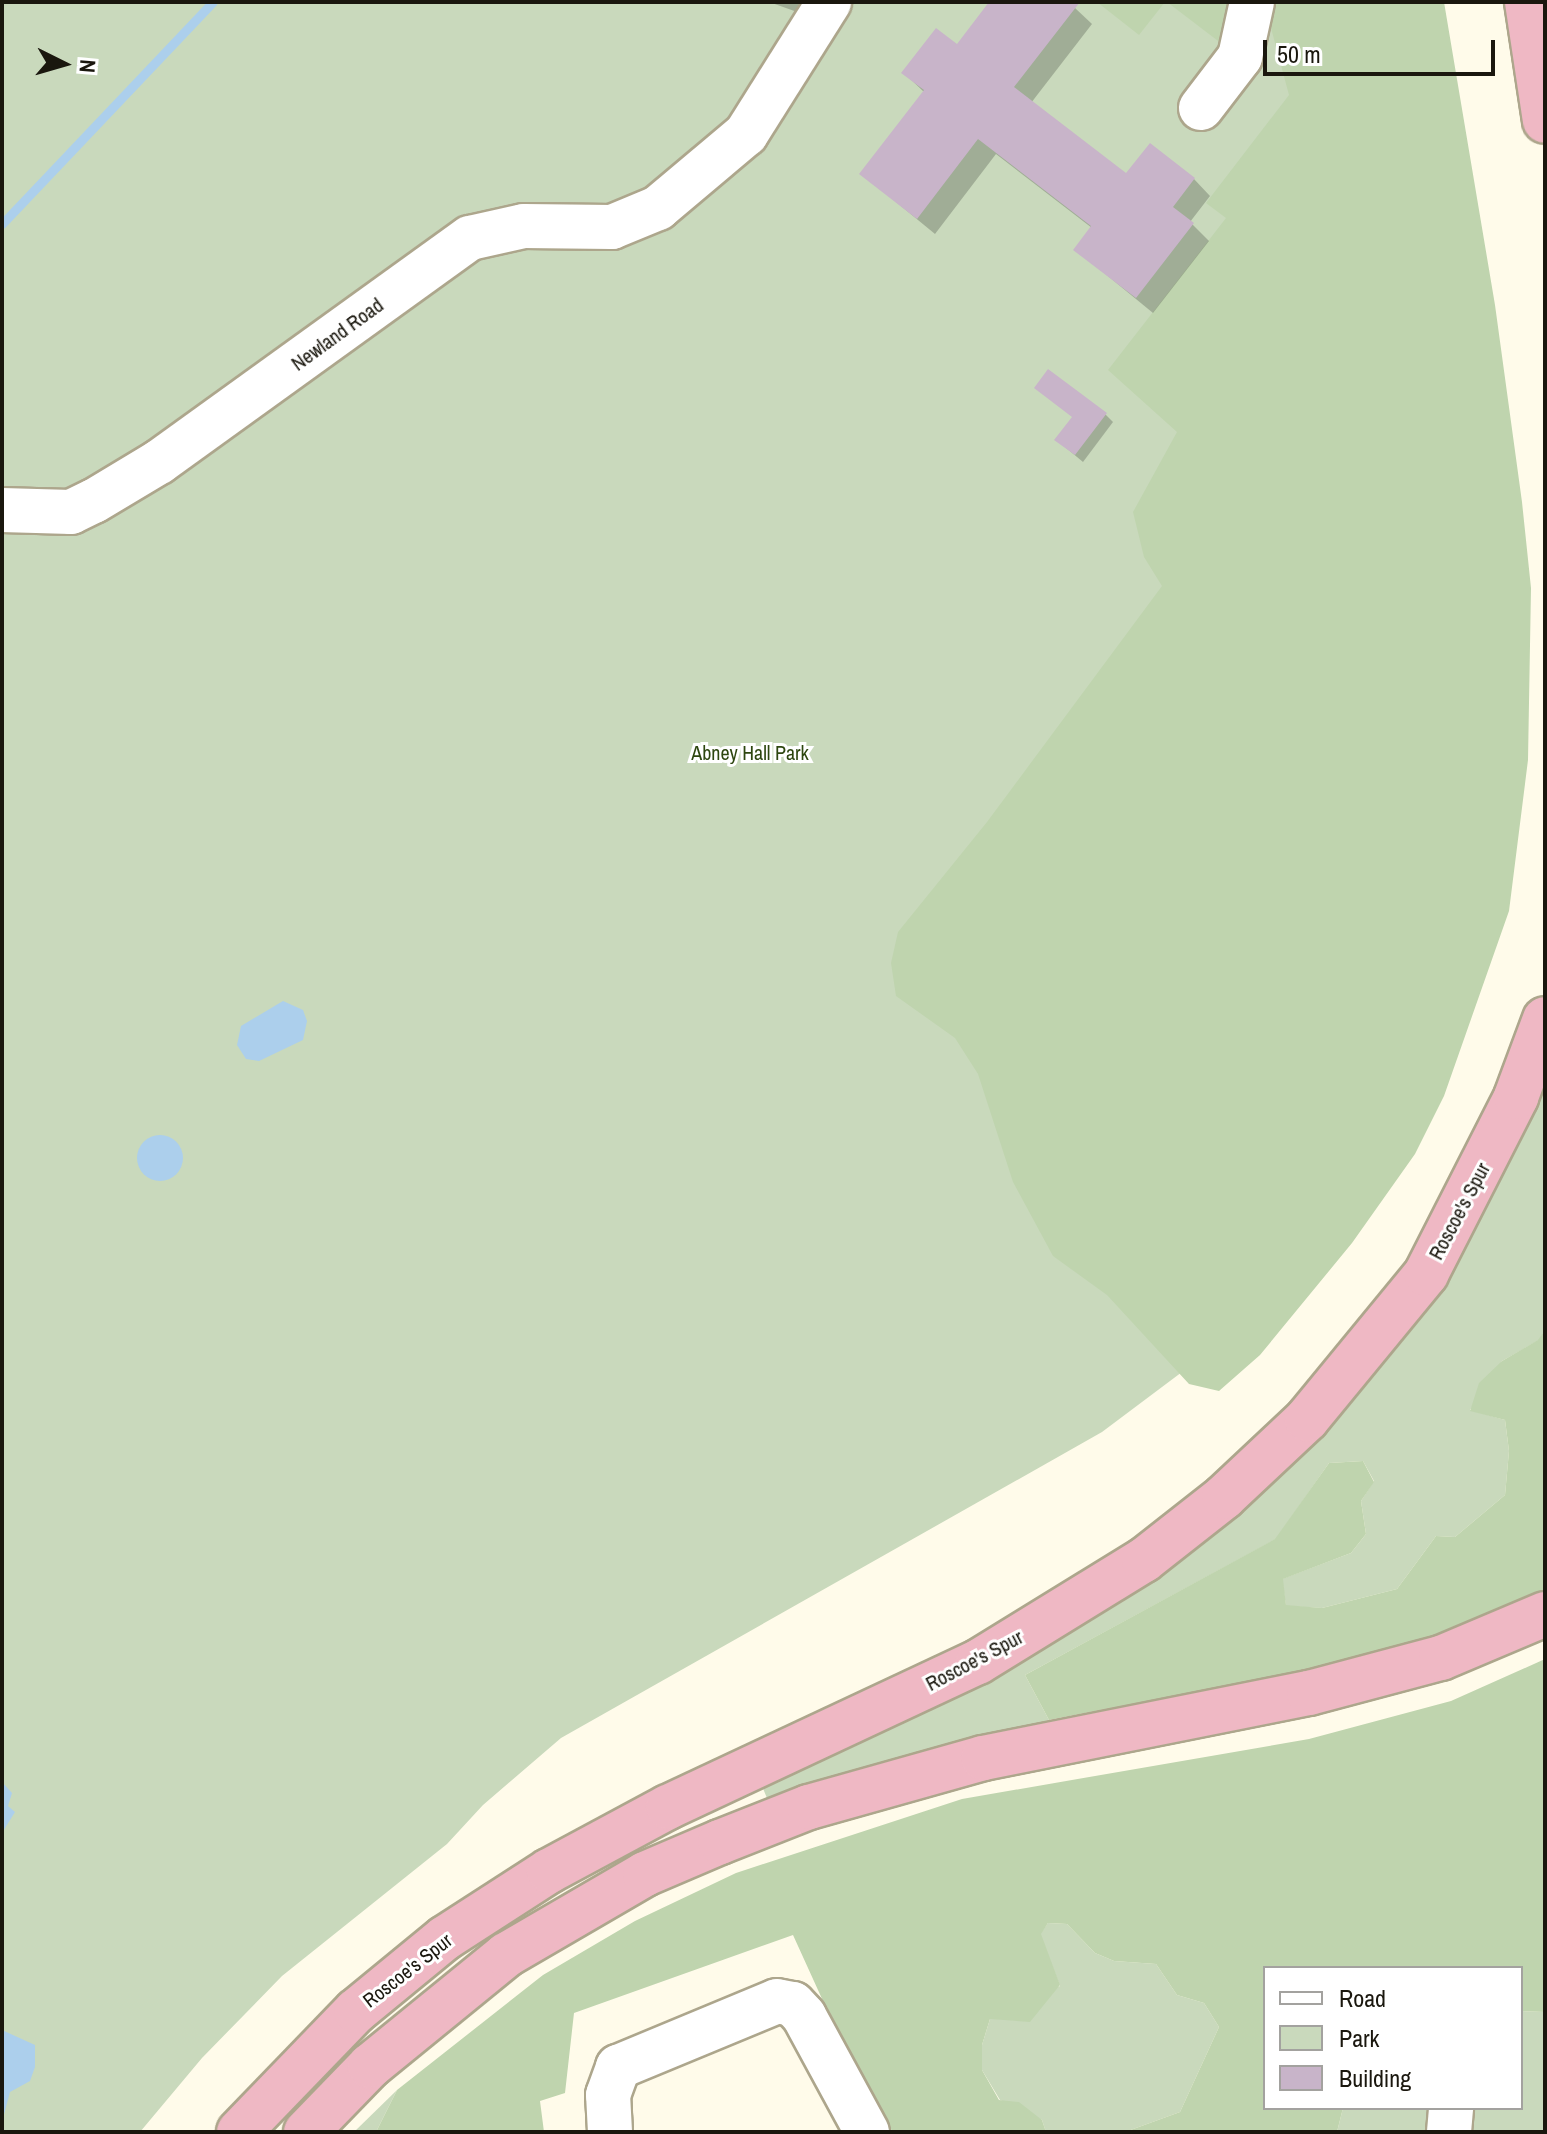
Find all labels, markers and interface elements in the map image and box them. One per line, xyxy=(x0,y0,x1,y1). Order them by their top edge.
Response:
north arrow xyxy=(24,24,104,104)
scale bar xyxy=(1267,24,1499,74)
text: 50 m xyxy=(1277,38,1321,70)
text: N xyxy=(72,58,103,74)
street label: Newland Road xyxy=(286,293,388,375)
park label: Abney Hall Park xyxy=(691,740,809,764)
street label: Roscoe's Spur xyxy=(1423,1159,1495,1263)
street label: Roscoe's Spur xyxy=(922,1624,1026,1696)
street label: Roscoe's Spur xyxy=(358,1928,456,2012)
legend xyxy=(1263,1966,1523,2110)
text: Road xyxy=(1339,1982,1386,2014)
text: Park xyxy=(1339,2022,1379,2054)
text: Building xyxy=(1339,2062,1411,2094)

